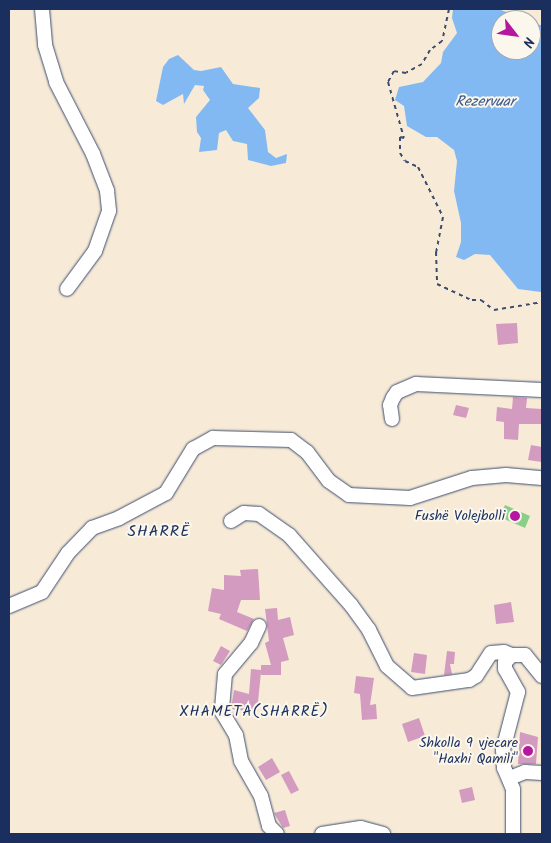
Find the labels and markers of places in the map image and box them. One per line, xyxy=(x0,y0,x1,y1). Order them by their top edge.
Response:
place label: Fushë Volejbolli xyxy=(415,508,505,524)
marker: Fushë Volejbolli xyxy=(509,510,521,522)
place label: Shkolla 9 vjecare "Haxhi Qamili" xyxy=(419,735,518,768)
marker: Shkolla 9 vjecare "Haxhi Qamili" xyxy=(522,745,534,757)

